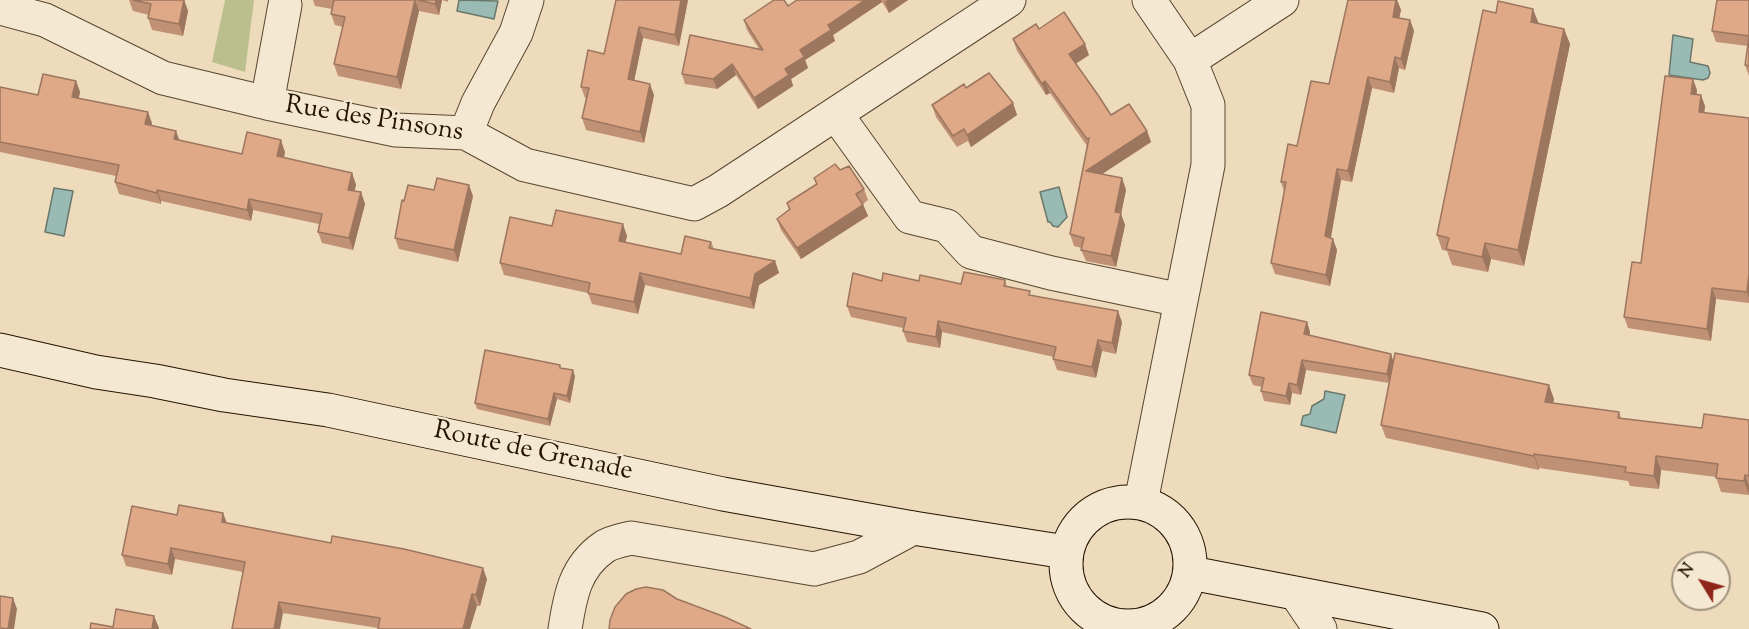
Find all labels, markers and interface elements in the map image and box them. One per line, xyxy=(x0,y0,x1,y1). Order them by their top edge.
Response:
street label: Rue des Pinsons xyxy=(283,92,465,150)
street label: Route de Grenade xyxy=(431,417,635,489)
north arrow xyxy=(1671,551,1731,611)
text: N xyxy=(1675,559,1701,583)

